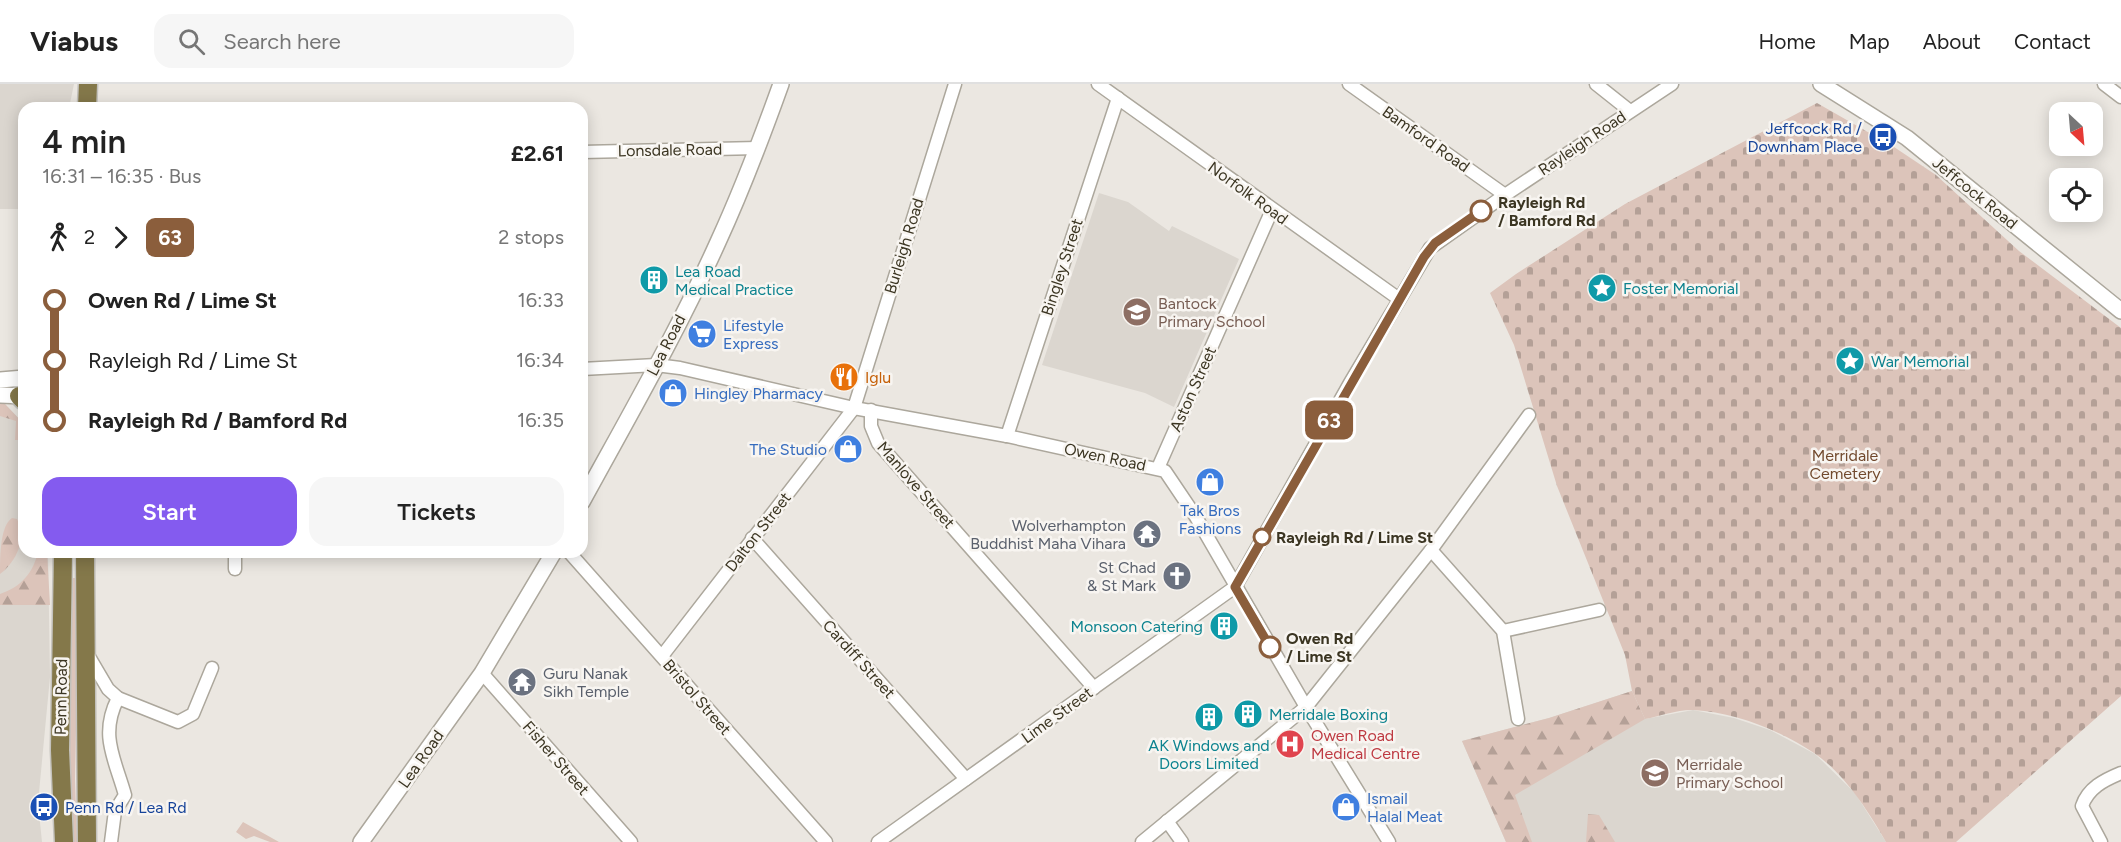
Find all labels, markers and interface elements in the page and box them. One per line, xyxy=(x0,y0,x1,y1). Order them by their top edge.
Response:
search box xyxy=(154,14,574,68)
text: Viabus xyxy=(30,24,118,58)
icon: search xyxy=(175,25,208,58)
text: Search here xyxy=(223,28,341,55)
text: Home xyxy=(1759,29,1816,54)
text: Map xyxy=(1849,29,1890,54)
text: About xyxy=(1923,29,1981,54)
text: Contact xyxy=(2014,29,2091,54)
street label: Bamford Road xyxy=(1379,102,1473,176)
north arrow xyxy=(2049,102,2103,156)
map controls xyxy=(2049,102,2103,222)
street label: Rayleigh Road xyxy=(1535,107,1629,179)
place label: Jeffcock Rd / Downham Place xyxy=(1747,119,1862,156)
bus stop icon: Jeffcock Rd / Downham Place xyxy=(1867,121,1899,153)
text: 4 min xyxy=(42,122,126,161)
text: £2.61 xyxy=(511,140,564,167)
street label: Lonsdale Road xyxy=(618,140,722,160)
street label: Jeffcock Road xyxy=(1929,153,2021,233)
street label: Norfolk Road xyxy=(1204,158,1292,228)
text: 16:31 – 16:35 · Bus xyxy=(42,164,201,188)
button: locate xyxy=(2049,168,2103,222)
place label: Rayleigh Rd / Bamford Rd xyxy=(1498,193,1596,230)
street label: Burleigh Road xyxy=(880,196,928,296)
marker: Rayleigh Rd / Bamford Rd xyxy=(1470,200,1492,222)
street label: Bingley Street xyxy=(1037,216,1087,318)
icon: walk xyxy=(42,221,75,254)
icon: forward xyxy=(104,221,137,254)
text: 2 xyxy=(84,225,95,249)
text: 63 xyxy=(158,225,182,250)
text: 2 stops xyxy=(498,225,564,249)
place label: Lea Road Medical Practice xyxy=(675,262,793,299)
building icon: Lea Road Medical Practice xyxy=(638,264,670,296)
place icon: Foster Memorial xyxy=(1586,272,1618,304)
place label: Foster Memorial xyxy=(1623,279,1738,298)
text: Owen Rd / Lime St xyxy=(88,287,277,314)
text: 16:33 xyxy=(518,288,564,312)
place label: Bantock Primary School xyxy=(1158,294,1265,331)
school or university icon: Bantock Primary School xyxy=(1121,296,1153,328)
street label: Lea Road xyxy=(643,311,689,379)
place label: Lifestyle Express xyxy=(723,316,784,353)
supermarket icon: Lifestyle Express xyxy=(686,318,718,350)
street label: Aston Street xyxy=(1166,343,1220,435)
place icon: War Memorial xyxy=(1834,345,1866,377)
text: Rayleigh Rd / Lime St xyxy=(88,347,298,374)
text: 16:34 xyxy=(516,348,564,372)
place label: War Memorial xyxy=(1871,352,1969,371)
restaurant icon: Iglu xyxy=(828,361,860,393)
place label: Iglu xyxy=(865,368,891,387)
shop icon: Hingley Pharmacy xyxy=(657,377,689,409)
place label: Hingley Pharmacy xyxy=(694,384,823,403)
line badge: 63 xyxy=(1302,400,1356,440)
text: Rayleigh Rd / Bamford Rd xyxy=(88,407,347,434)
text: 16:35 xyxy=(517,408,564,432)
text: 63 xyxy=(1317,408,1341,433)
shop icon: The Studio xyxy=(832,433,864,465)
street label: Manlove Street xyxy=(873,438,959,532)
street label: Owen Road xyxy=(1062,439,1148,475)
place label: The Studio xyxy=(749,440,827,459)
park label: Merridale Cemetery xyxy=(1809,446,1881,483)
shop icon: Tak Bros Fashions xyxy=(1194,466,1226,498)
button: Start xyxy=(42,477,297,546)
button: Tickets xyxy=(309,477,564,546)
street label: Dalton Street xyxy=(721,488,795,576)
place label: Tak Bros Fashions xyxy=(1179,501,1241,538)
place label: Wolverhampton Buddhist Maha Vihara xyxy=(970,516,1126,553)
temple icon: Wolverhampton Buddhist Maha Vihara xyxy=(1131,518,1163,550)
marker: Rayleigh Rd / Lime St xyxy=(1253,528,1271,546)
place label: Rayleigh Rd / Lime St xyxy=(1276,528,1433,547)
place label: St Chad & St Mark xyxy=(1087,558,1156,595)
church icon: St Chad & St Mark xyxy=(1161,560,1193,592)
building icon: Monsoon Catering xyxy=(1208,610,1240,642)
street label: Cardiff Street xyxy=(819,616,899,702)
place label: Monsoon Catering xyxy=(1070,617,1203,636)
place label: Owen Rd / Lime St xyxy=(1286,629,1353,666)
marker: Owen Rd / Lime St xyxy=(1259,636,1281,658)
street label: Bristol Street xyxy=(659,655,735,739)
street label: Penn Road xyxy=(51,659,71,735)
place label: Guru Nanak Sikh Temple xyxy=(543,664,629,701)
temple icon: Guru Nanak Sikh Temple xyxy=(506,666,538,698)
street label: Lime Street xyxy=(1018,683,1096,747)
building icon: Merridale Boxing xyxy=(1232,698,1264,730)
building icon: AK Windows and Doors Limited xyxy=(1193,701,1225,733)
place label: Merridale Boxing xyxy=(1269,705,1388,724)
street label: Fisher Street xyxy=(519,717,593,799)
place label: Owen Road Medical Centre xyxy=(1311,726,1420,763)
street label: Lea Road xyxy=(394,727,448,791)
hospital icon: Owen Road Medical Centre xyxy=(1274,728,1306,760)
place label: AK Windows and Doors Limited xyxy=(1148,736,1270,773)
place label: Merridale Primary School xyxy=(1676,755,1783,792)
school or university icon: Merridale Primary School xyxy=(1639,757,1671,789)
place label: Ismail Halal Meat xyxy=(1367,789,1443,826)
bus stop icon: Penn Rd / Lea Rd xyxy=(28,791,60,823)
shop icon: Ismail Halal Meat xyxy=(1330,791,1362,823)
place label: Penn Rd / Lea Rd xyxy=(65,798,187,817)

